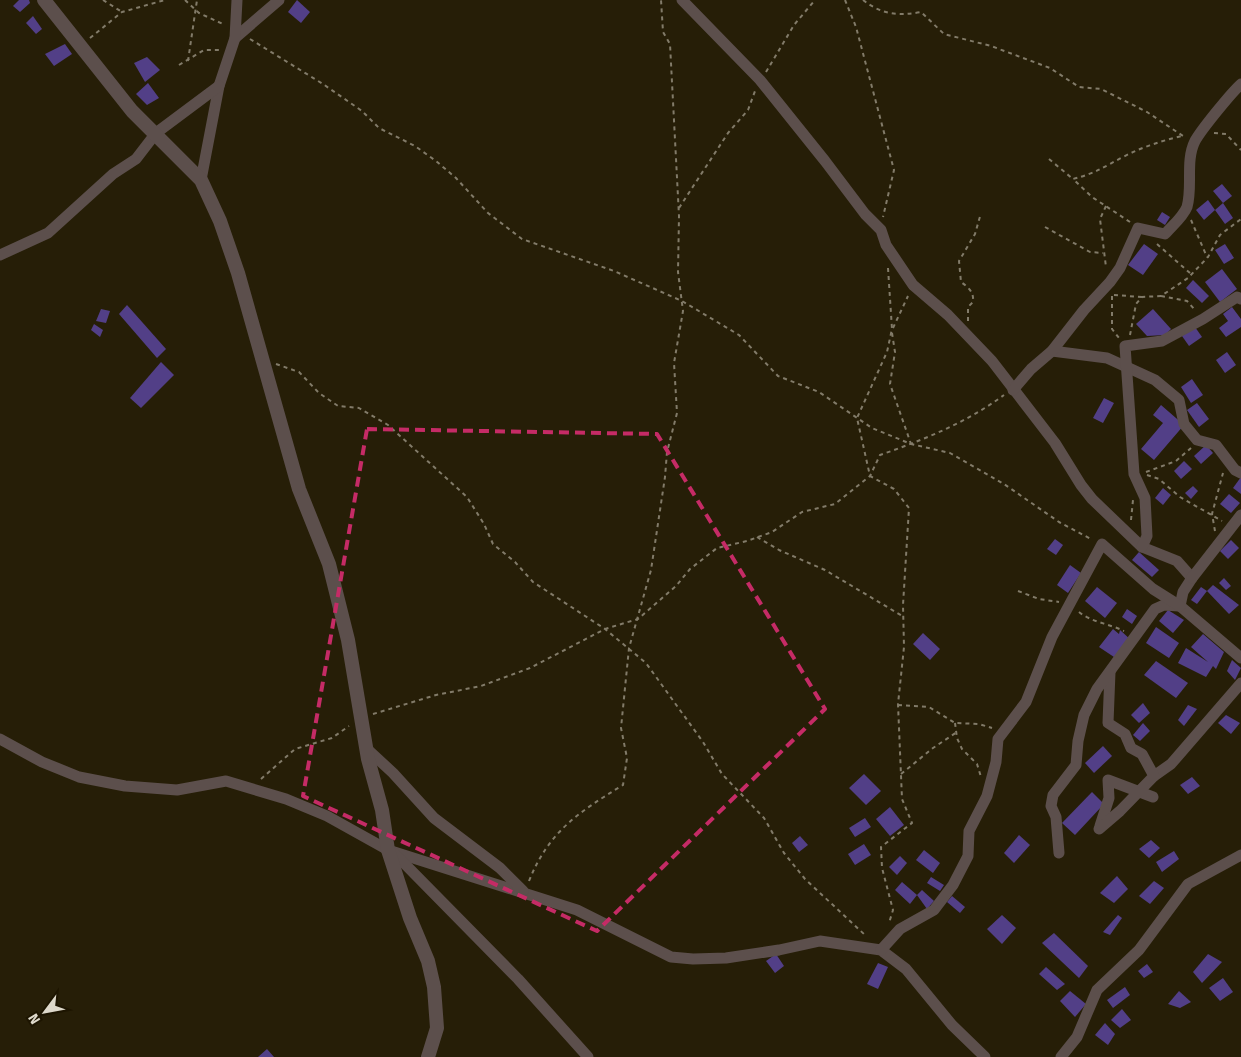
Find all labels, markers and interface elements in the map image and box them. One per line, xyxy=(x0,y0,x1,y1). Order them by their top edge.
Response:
north arrow xyxy=(20,987,70,1037)
text: N xyxy=(25,1010,44,1027)

